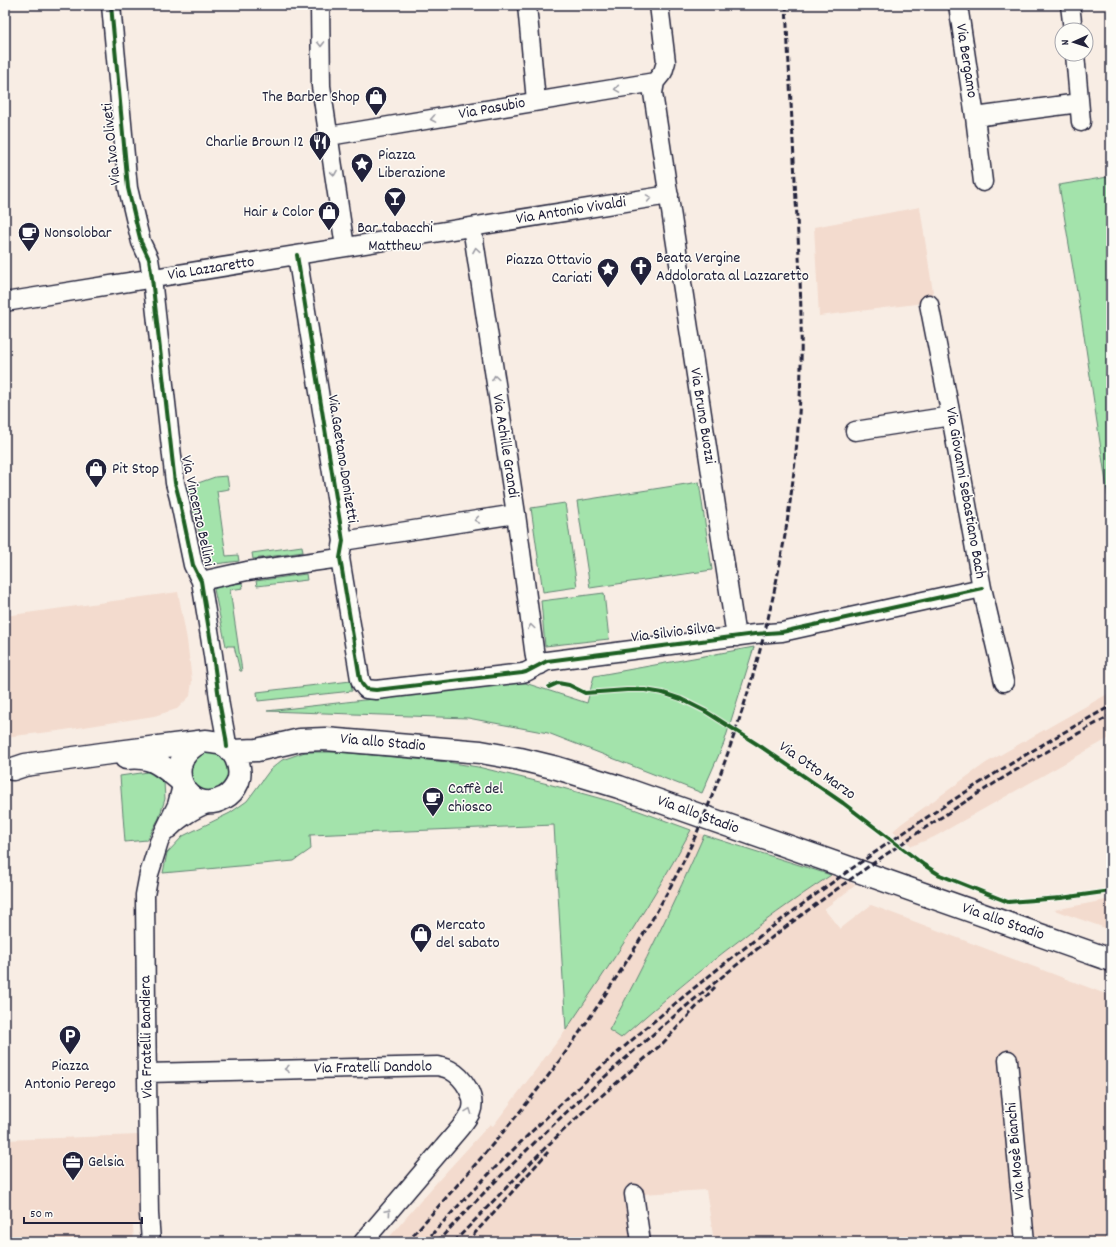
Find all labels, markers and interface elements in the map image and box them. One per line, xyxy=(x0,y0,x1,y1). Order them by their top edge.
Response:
street label: Via Bergamo xyxy=(949,22,983,100)
north arrow xyxy=(1054,22,1094,62)
text: N xyxy=(1058,39,1074,46)
one-way arrow xyxy=(316,41,325,47)
shop icon: The Barber Shop xyxy=(363,84,389,117)
one-way arrow xyxy=(614,84,620,93)
place label: The Barber Shop xyxy=(262,86,360,109)
street label: Via Pasubio xyxy=(457,92,527,126)
street label: Via Ivo Oliveti xyxy=(96,102,128,186)
one-way arrow xyxy=(430,114,436,123)
restaurant icon: Charlie Brown 12 xyxy=(307,129,333,162)
place label: Charlie Brown 12 xyxy=(205,131,304,154)
place label: Piazza Liberazione xyxy=(378,144,445,185)
place icon: Piazza Liberazione xyxy=(349,151,375,184)
one-way arrow xyxy=(329,170,338,176)
bar icon: Bar tabacchi Matthew xyxy=(382,185,408,218)
street label: Via Antonio Vivaldi xyxy=(514,191,628,231)
one-way arrow xyxy=(646,194,652,203)
shop icon: Hair & Color xyxy=(316,199,342,232)
place label: Hair & Color xyxy=(243,201,314,224)
place label: Bar tabacchi Matthew xyxy=(357,217,433,258)
cafe icon: Nonsolobar xyxy=(16,220,42,253)
place label: Nonsolobar xyxy=(44,222,112,245)
one-way arrow xyxy=(472,247,481,253)
place label: Beata Vergine Addolorata al Lazzaretto xyxy=(656,247,809,288)
place label: Piazza Ottavio Cariati xyxy=(506,249,592,290)
street label: Via Lazzaretto xyxy=(166,251,256,287)
church icon: Beata Vergine Addolorata al Lazzaretto xyxy=(628,254,654,287)
place icon: Piazza Ottavio Cariati xyxy=(595,256,621,289)
street label: Via Bruno Buozzi xyxy=(683,366,721,466)
one-way arrow xyxy=(491,375,500,381)
street label: Via Achille Grandi xyxy=(485,392,525,500)
street label: Via Gaetano Donizetti xyxy=(321,393,364,525)
street label: Via Giovanni Sebastiano Bach xyxy=(939,405,991,581)
street label: Via Vincenzo Bellini xyxy=(174,453,220,569)
shop icon: Pit Stop xyxy=(83,456,109,489)
place label: Pit Stop xyxy=(112,458,159,481)
one-way arrow xyxy=(474,515,480,524)
street label: Via Silvio Silva xyxy=(630,616,717,650)
one-way arrow xyxy=(527,624,536,631)
street label: Via allo Stadio xyxy=(339,728,427,758)
street label: Via Otto Marzo xyxy=(774,736,860,806)
place label: Caffè del chiosco xyxy=(448,778,503,819)
cafe icon: Caffè del chiosco xyxy=(420,785,446,818)
street label: Via allo Stadio xyxy=(654,790,742,840)
street label: Via allo Stadio xyxy=(959,897,1047,947)
place label: Mercato del sabato xyxy=(436,914,500,955)
shop icon: Mercato del sabato xyxy=(408,921,434,954)
street label: Via Fratelli Bandiera xyxy=(134,975,160,1099)
parking icon: Piazza Antonio Perego xyxy=(57,1023,83,1056)
place label: Piazza Antonio Perego xyxy=(24,1055,116,1096)
street label: Via Fratelli Dandolo xyxy=(314,1055,432,1081)
one-way arrow xyxy=(284,1065,290,1074)
street label: Via Mosè Bianchi xyxy=(1000,1101,1032,1201)
one-way arrow xyxy=(465,1108,473,1115)
office icon: Gelsia xyxy=(60,1149,86,1182)
place label: Gelsia xyxy=(88,1151,125,1174)
scale bar xyxy=(24,1199,142,1225)
text: 50 m xyxy=(30,1206,53,1223)
one-way arrow xyxy=(384,1210,391,1217)

